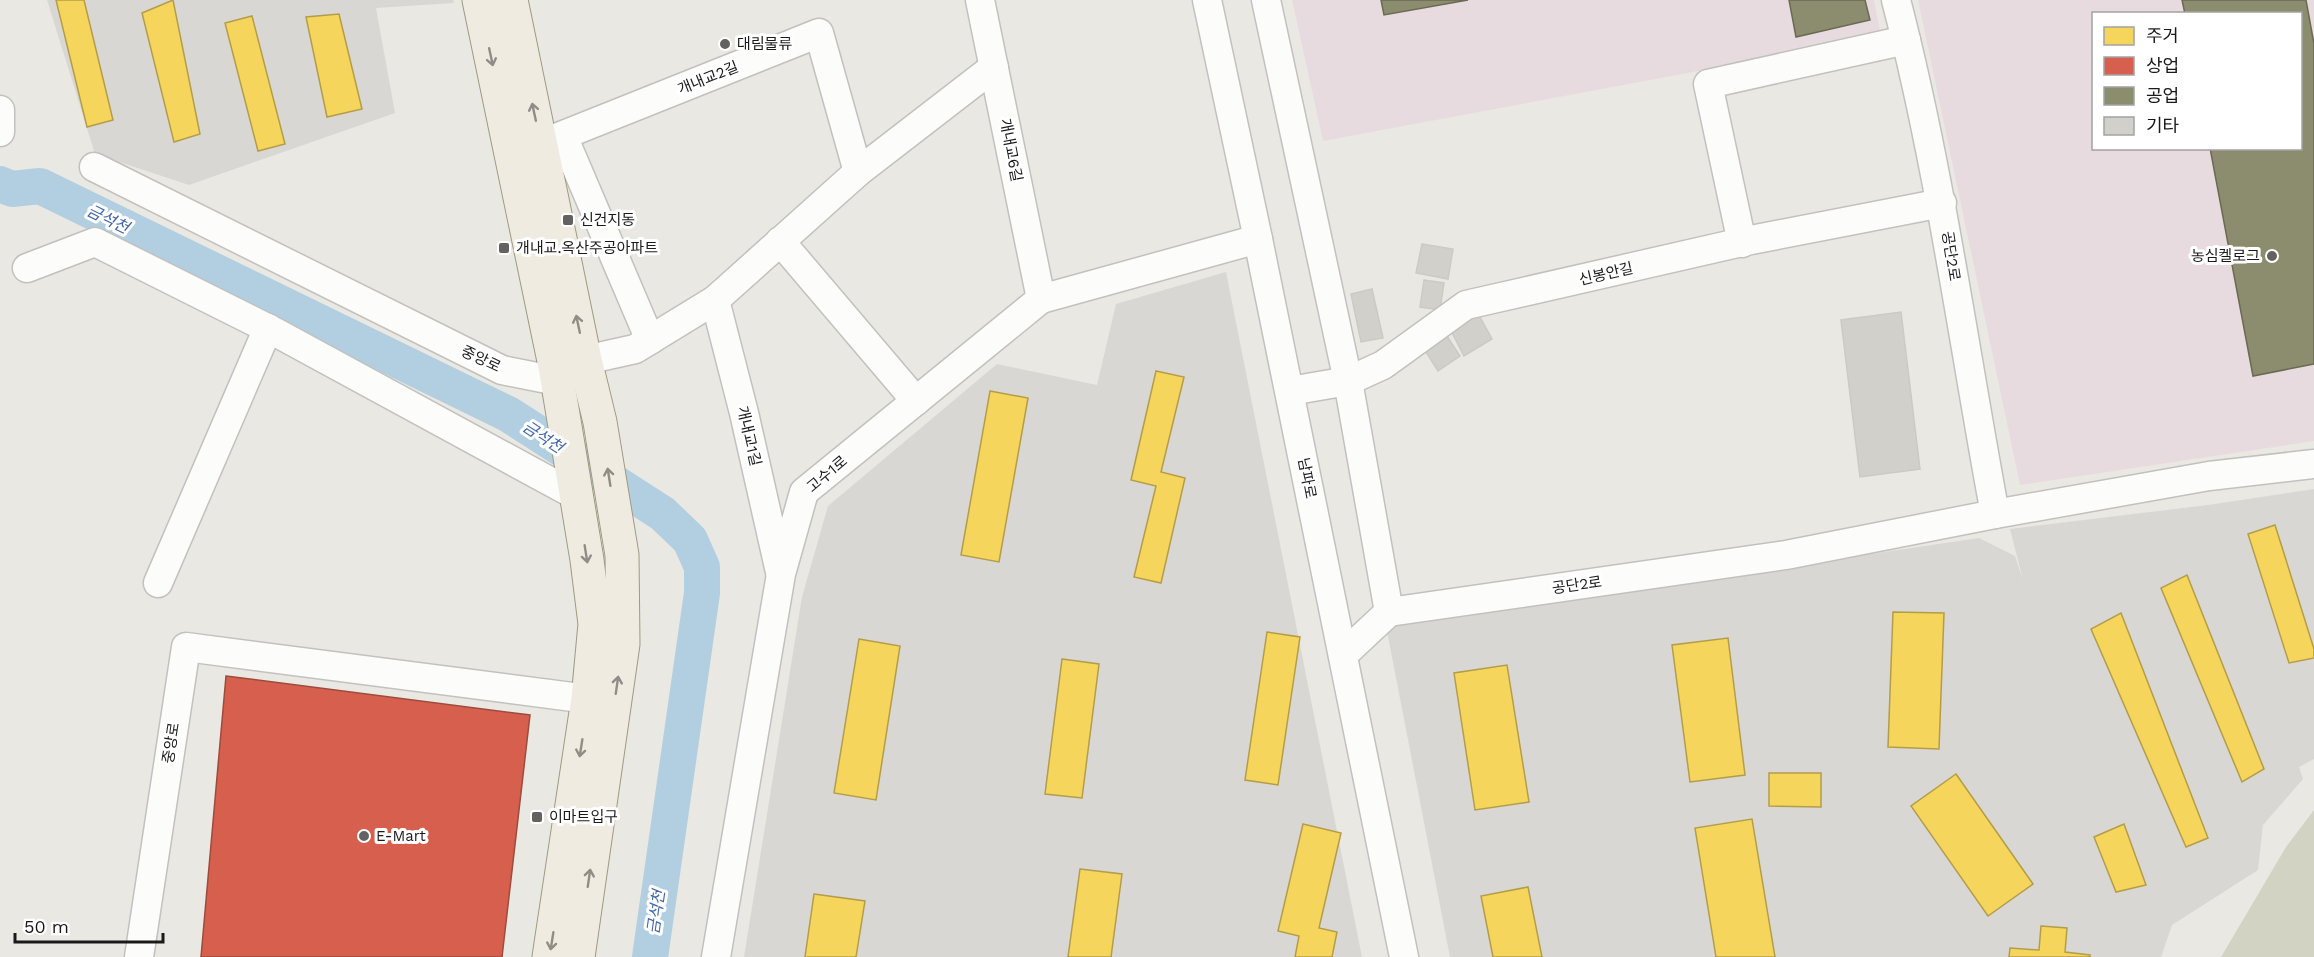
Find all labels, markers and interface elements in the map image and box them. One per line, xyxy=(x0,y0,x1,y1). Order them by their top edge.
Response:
legend xyxy=(2092,12,2302,150)
text: 주거 xyxy=(2146,25,2179,46)
place label: 대림물류 xyxy=(737,35,792,53)
marker: 대림물류 xyxy=(718,37,732,51)
one-way arrow xyxy=(486,47,497,67)
text: 상업 xyxy=(2146,55,2179,76)
street label: 개내교2길 xyxy=(675,58,741,98)
text: 공업 xyxy=(2146,85,2179,106)
one-way arrow xyxy=(528,103,539,122)
text: 기타 xyxy=(2146,115,2180,136)
street label: 개내교6길 xyxy=(996,117,1026,183)
water label: 금석천 xyxy=(84,201,134,238)
place label: 신건지동 xyxy=(580,211,635,229)
marker: 신건지동 xyxy=(561,213,575,227)
street label: 공단2로 xyxy=(1938,230,1964,282)
place label: 개내교.옥산주공아파트 xyxy=(516,239,658,257)
marker: 개내교.옥산주공아파트 xyxy=(497,241,511,255)
place label: 농심켈로그 xyxy=(2191,247,2260,265)
marker: 농심켈로그 xyxy=(2265,249,2279,263)
street label: 신봉안길 xyxy=(1577,259,1635,289)
one-way arrow xyxy=(572,314,583,334)
street label: 중앙로 xyxy=(458,342,504,376)
street label: 개내교1길 xyxy=(733,404,765,468)
water label: 금석천 xyxy=(519,417,569,458)
street label: 고수1로 xyxy=(803,452,851,496)
street label: 남파로 xyxy=(1294,456,1320,500)
one-way arrow xyxy=(603,468,614,487)
one-way arrow xyxy=(581,544,592,563)
street label: 공단2로 xyxy=(1551,573,1603,597)
one-way arrow xyxy=(612,676,623,696)
street label: 중앙로 xyxy=(159,721,183,765)
one-way arrow xyxy=(575,737,586,757)
place label: 이마트입구 xyxy=(549,808,618,826)
marker: 이마트입구 xyxy=(530,810,544,824)
place label: E-Mart xyxy=(376,827,426,845)
marker: E-Mart xyxy=(357,829,371,843)
one-way arrow xyxy=(584,869,595,889)
water label: 금석천 xyxy=(644,887,669,935)
scale bar xyxy=(15,906,164,944)
text: 50 m xyxy=(24,916,69,937)
one-way arrow xyxy=(546,930,557,950)

